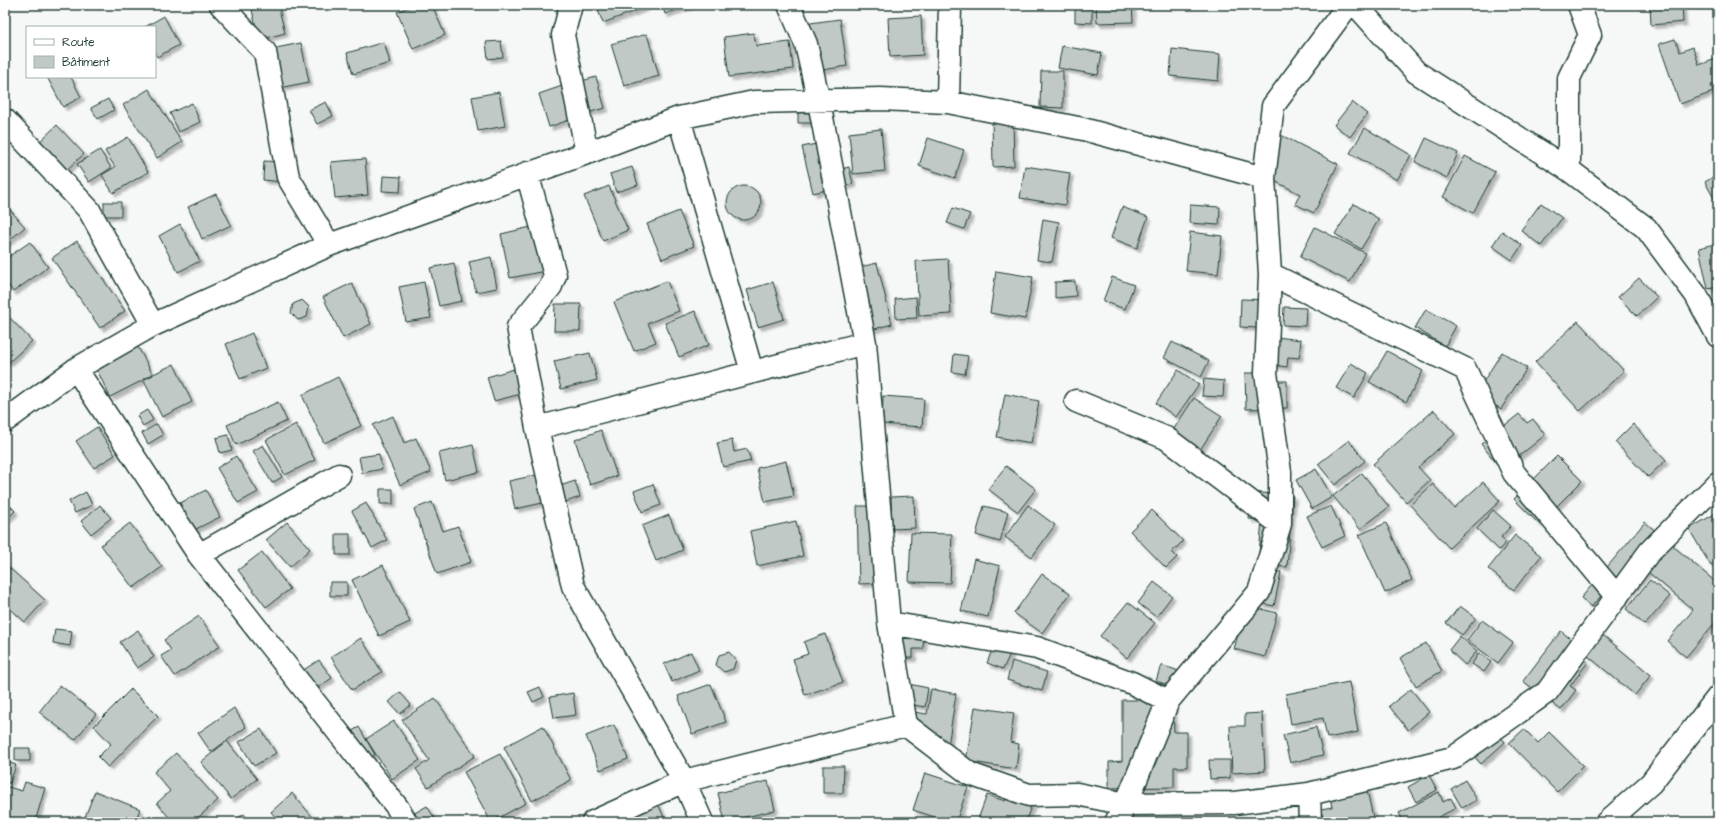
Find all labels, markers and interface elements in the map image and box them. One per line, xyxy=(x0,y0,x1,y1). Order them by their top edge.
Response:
legend xyxy=(26,26,156,78)
text: Route xyxy=(62,34,95,51)
text: Bâtiment xyxy=(62,54,110,71)

